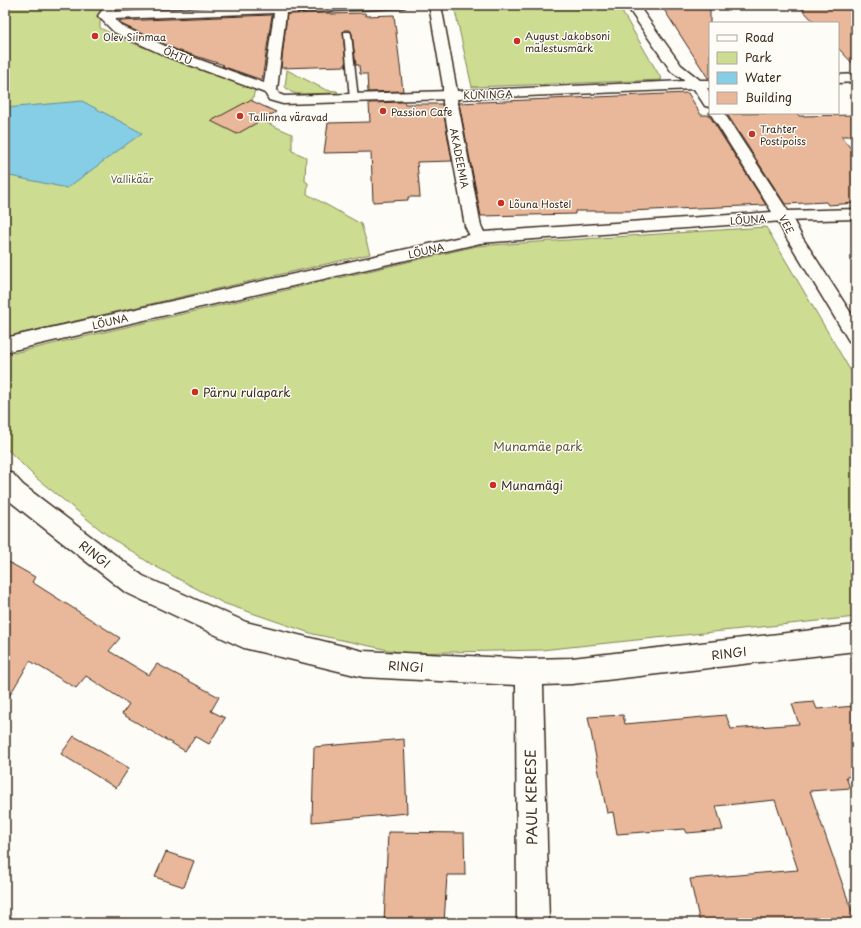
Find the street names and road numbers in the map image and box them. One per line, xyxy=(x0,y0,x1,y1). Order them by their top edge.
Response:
street label: ÕHTU xyxy=(161,42,195,68)
street label: KUNINGA xyxy=(463,86,513,102)
street label: AKADEEMIA xyxy=(447,127,473,190)
street label: LÕUNA xyxy=(729,210,767,228)
street label: VEE xyxy=(776,212,798,236)
street label: LÕUNA xyxy=(407,239,446,261)
street label: LÕUNA xyxy=(91,310,130,332)
street label: RINGI xyxy=(75,536,115,572)
street label: RINGI xyxy=(710,642,748,664)
street label: RINGI xyxy=(388,656,424,676)
street label: PAUL KERESE xyxy=(520,749,542,845)

